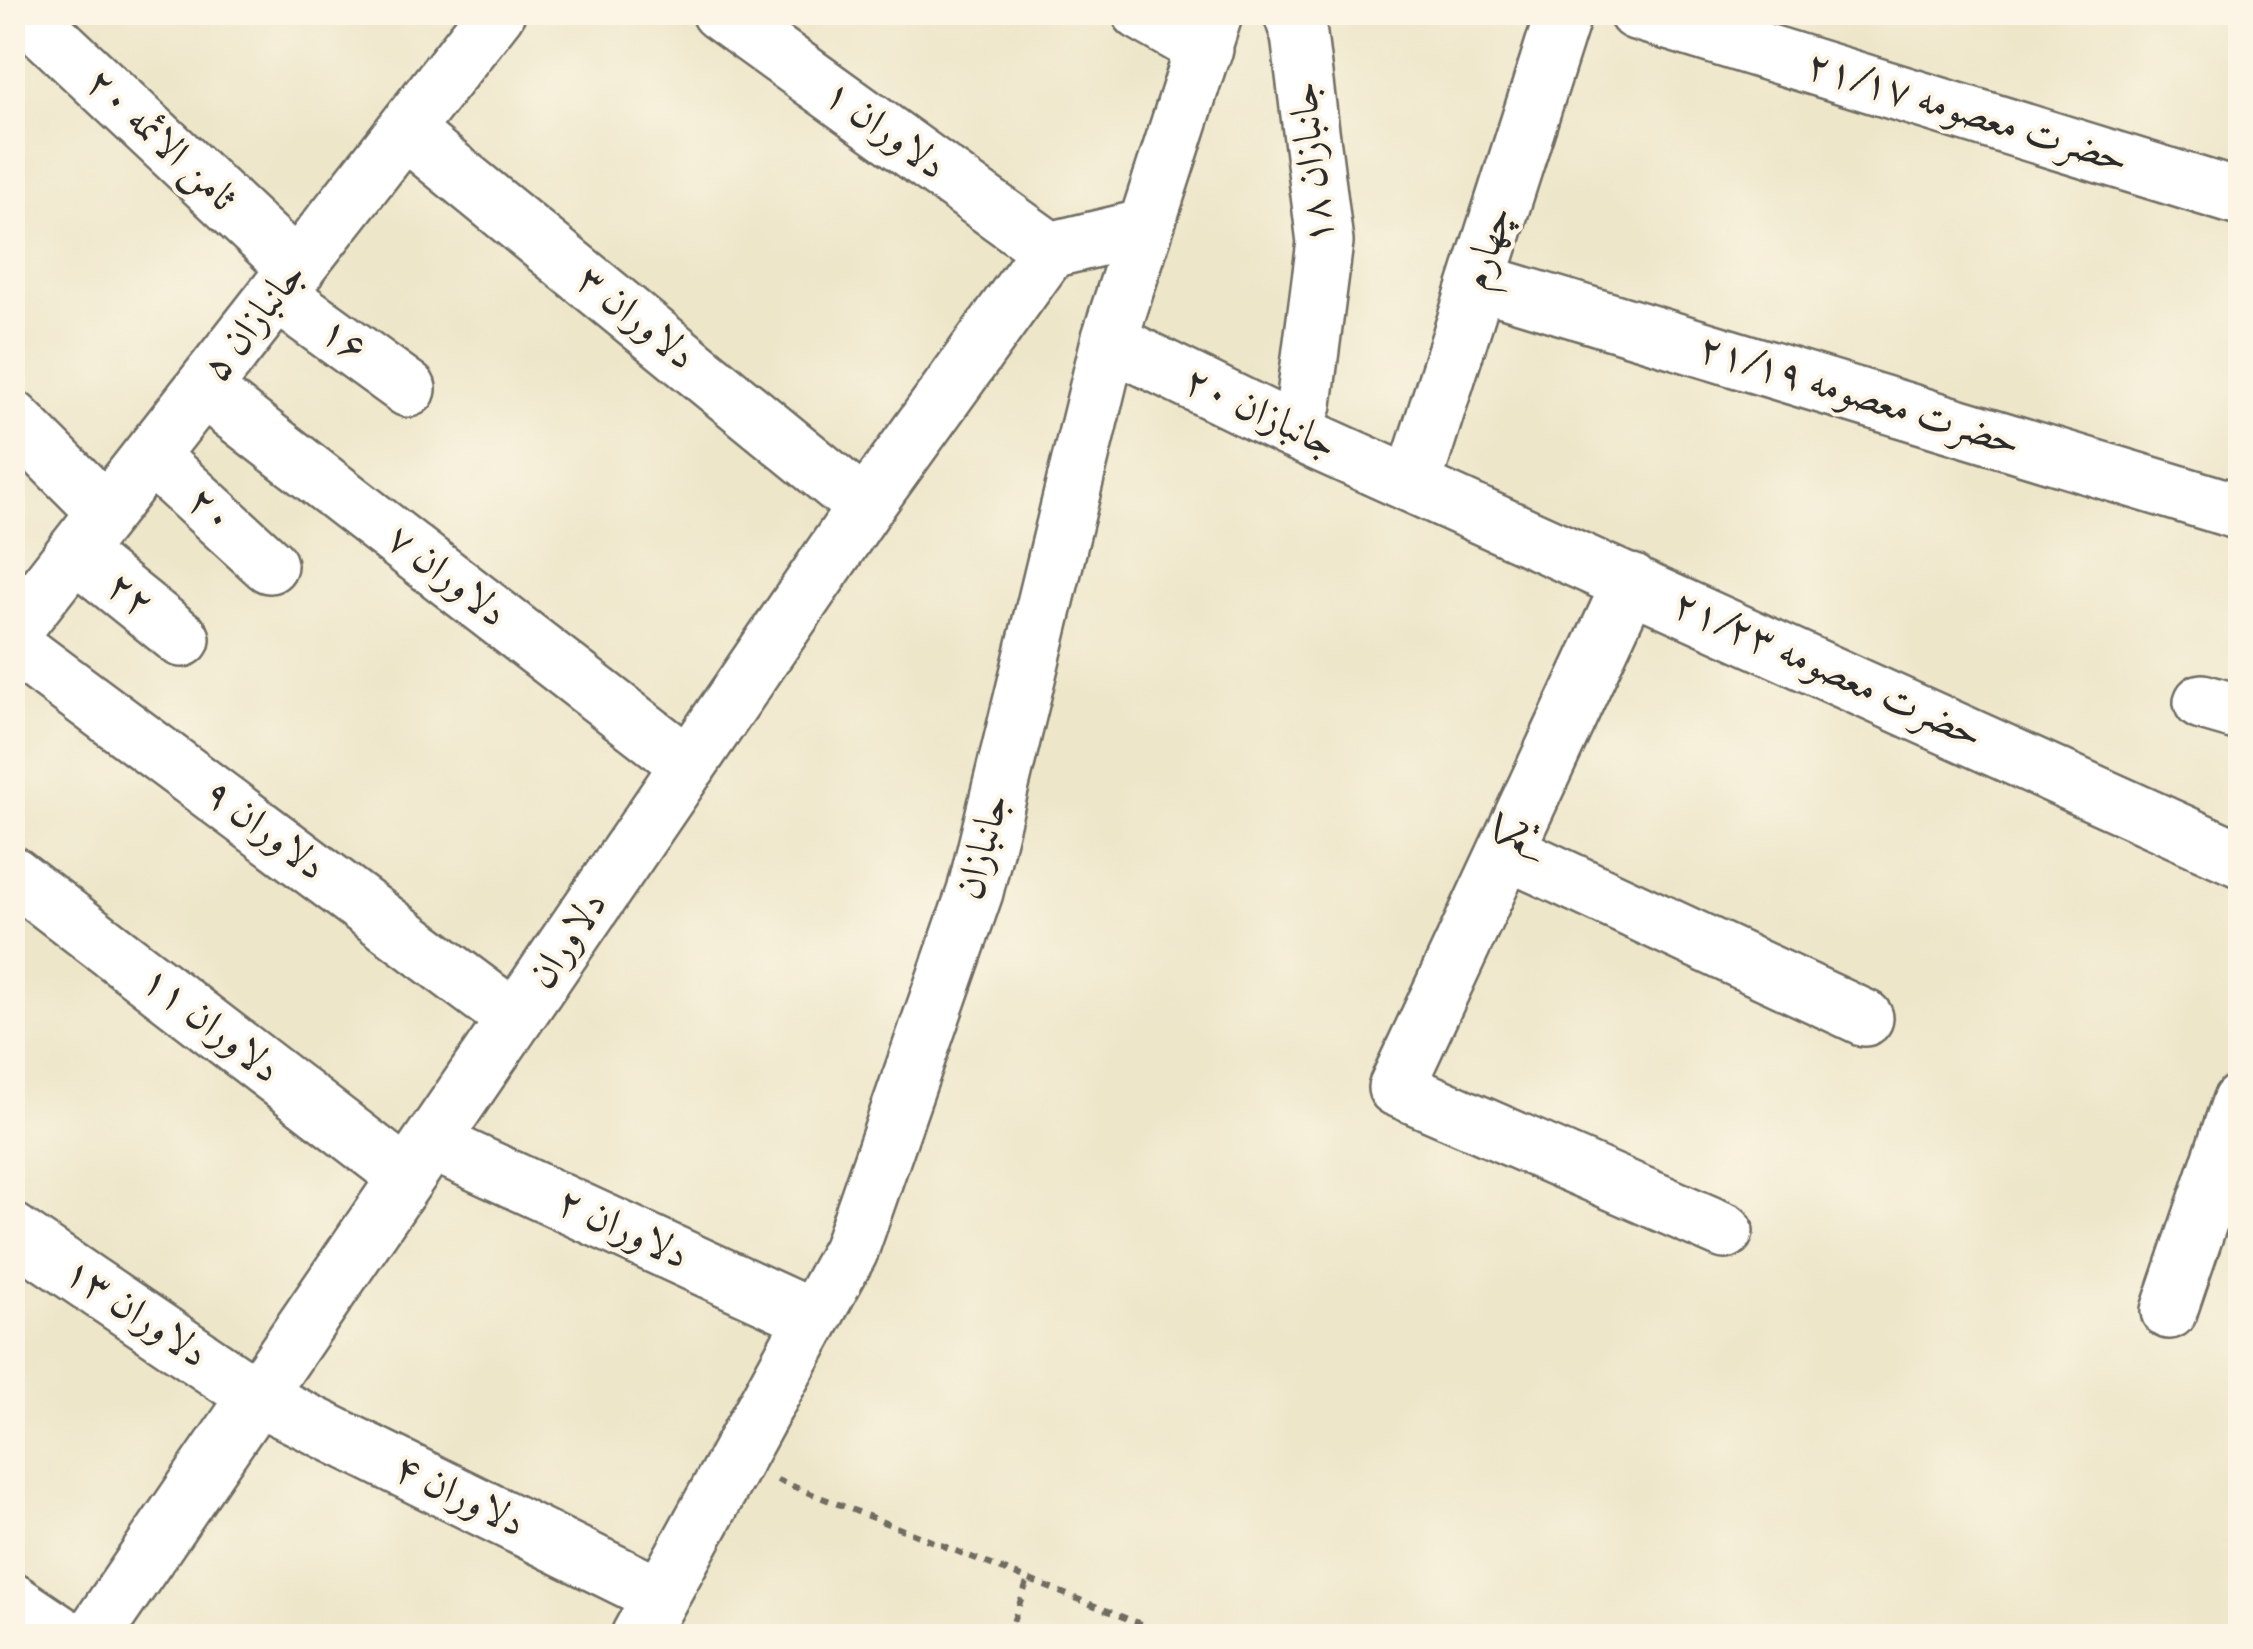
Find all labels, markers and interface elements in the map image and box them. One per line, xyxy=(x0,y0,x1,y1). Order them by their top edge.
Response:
street label: حضرت معصومه ۲۱/۱۷ xyxy=(1800,41,2134,187)
street label: ثامن الائمه ۲۰ xyxy=(74,58,247,224)
street label: دلاوران ۱ xyxy=(813,69,955,193)
street label: جانبازان ۱۸ xyxy=(1279,79,1347,247)
street label: چهارم xyxy=(1452,200,1532,298)
street label: جانبازان ۵ xyxy=(192,251,318,393)
street label: دلاوران ۳ xyxy=(565,255,705,383)
street label: ۱۶ xyxy=(309,307,377,375)
street label: حضرت معصومه ۲۱/۱۹ xyxy=(1692,324,2026,470)
street label: جانبازان ۲۰ xyxy=(1175,356,1345,472)
street label: ۲۰ xyxy=(176,476,244,546)
street label: دلاوران ۷ xyxy=(375,514,517,640)
street label: ۲۲ xyxy=(95,561,163,631)
street label: حضرت معصومه ۲۱/۲۳ xyxy=(1664,580,1990,762)
street label: دلاوران ۹ xyxy=(193,769,335,893)
street label: جانبازان xyxy=(945,788,1023,906)
street label: یکم xyxy=(1483,806,1554,866)
street label: دلاوران xyxy=(518,882,620,1000)
street label: دلاوران ۱۱ xyxy=(130,956,290,1096)
street label: دلاوران ۲ xyxy=(548,1177,696,1283)
street label: دلاوران ۱۳ xyxy=(53,1247,217,1381)
street label: دلاوران ۴ xyxy=(385,1444,533,1550)

